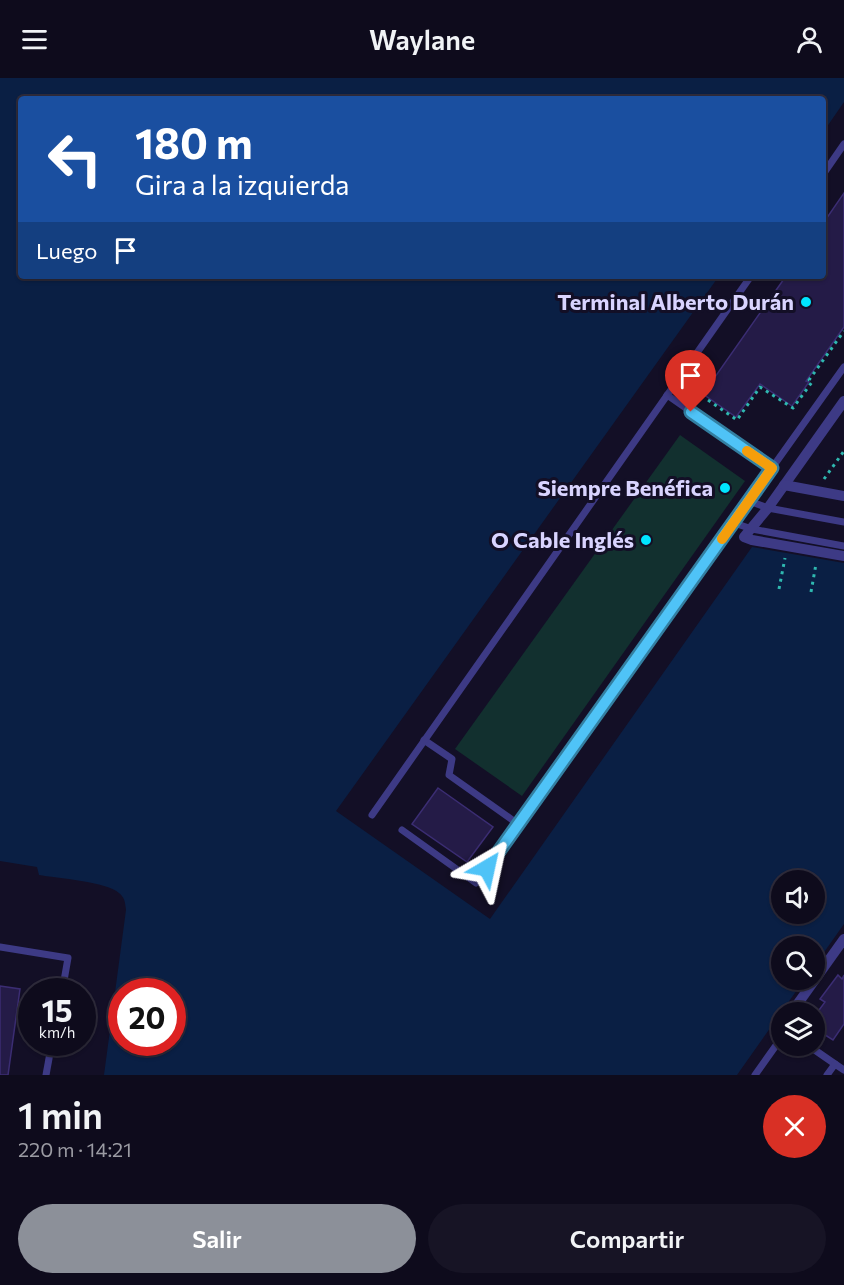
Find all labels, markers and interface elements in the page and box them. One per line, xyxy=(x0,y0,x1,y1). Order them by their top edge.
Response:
icon: menu xyxy=(18,23,51,56)
text: Waylane xyxy=(369,23,475,56)
icon: person xyxy=(793,23,826,56)
text: 180 m xyxy=(135,116,253,168)
icon: left xyxy=(36,120,114,198)
text: Gira a la izquierda xyxy=(135,168,349,201)
icon: arrive xyxy=(109,234,142,267)
text: Luego xyxy=(36,237,97,264)
place label: Terminal Alberto Durán xyxy=(557,288,794,315)
marker: Terminal Alberto Durán xyxy=(799,295,813,309)
pin xyxy=(665,350,716,412)
icon: arrive xyxy=(674,359,707,392)
place label: Siempre Benéfica xyxy=(538,474,713,501)
marker: Siempre Benéfica xyxy=(718,481,732,495)
place label: O Cable Inglés xyxy=(491,526,634,553)
marker: O Cable Inglés xyxy=(639,533,653,547)
position arrow xyxy=(455,836,519,900)
map controls xyxy=(771,870,825,1056)
button: sound xyxy=(771,870,825,924)
button: search xyxy=(771,936,825,990)
speed limit sign: 20 xyxy=(108,978,186,1056)
text: 15 xyxy=(41,991,73,1028)
button: layers xyxy=(771,1002,825,1056)
text: km/h xyxy=(39,1023,75,1041)
text: 1 min xyxy=(18,1092,103,1136)
button: close xyxy=(763,1095,826,1158)
text: 220 m · 14:21 xyxy=(18,1137,132,1161)
button: Salir xyxy=(18,1204,416,1273)
button: Compartir xyxy=(428,1204,826,1273)

